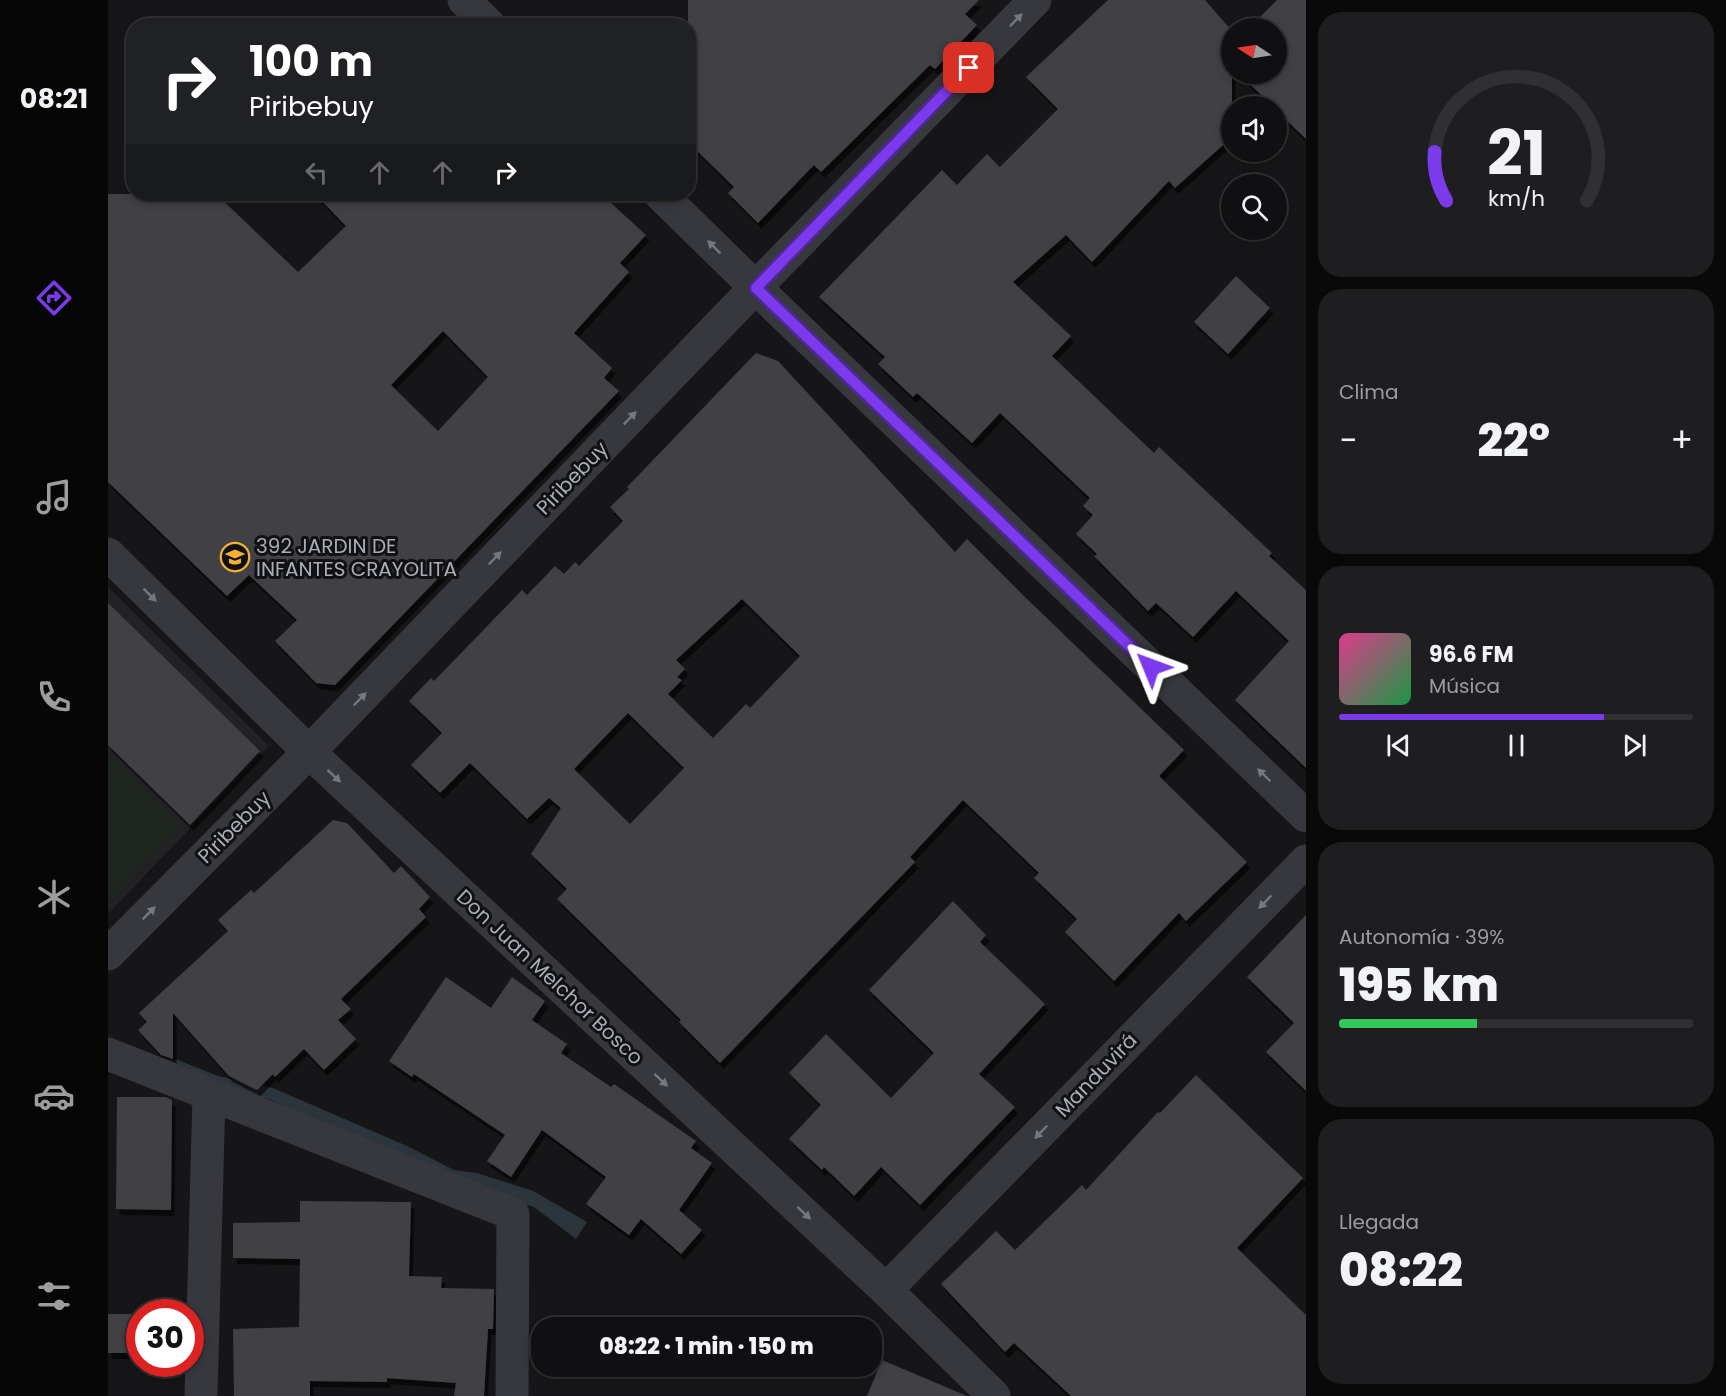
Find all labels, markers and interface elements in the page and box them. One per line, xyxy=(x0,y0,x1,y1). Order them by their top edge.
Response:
one-way arrow xyxy=(1009,12,1023,27)
north arrow xyxy=(1221,18,1287,84)
map controls xyxy=(1221,18,1287,240)
text: 100 m xyxy=(249,32,373,91)
icon: right xyxy=(150,42,228,120)
pin xyxy=(943,42,994,93)
icon: arrive xyxy=(952,51,985,84)
text: 08:21 xyxy=(20,80,88,117)
text: Piribebuy xyxy=(249,88,374,125)
button: sound xyxy=(1221,96,1287,162)
text: 21 xyxy=(1486,110,1546,198)
icon: left xyxy=(300,156,333,189)
icon: ahead xyxy=(363,156,396,189)
icon: ahead xyxy=(426,156,459,189)
icon: right xyxy=(489,156,522,189)
button: search xyxy=(1221,174,1287,240)
text: km/h xyxy=(1487,184,1545,215)
one-way arrow xyxy=(707,240,721,254)
icon: directions xyxy=(33,277,75,319)
text: Clima xyxy=(1339,378,1398,406)
text: 22° xyxy=(1477,409,1550,472)
one-way arrow xyxy=(623,410,637,425)
text: − xyxy=(1339,417,1357,464)
text: + xyxy=(1670,417,1693,464)
street label: Piribebuy xyxy=(530,435,614,521)
icon: music xyxy=(33,476,75,518)
place label: 392 JARDIN DE INFANTES CRAYOLITA xyxy=(256,532,457,583)
school or university icon: 392 JARDIN DE INFANTES CRAYOLITA xyxy=(219,541,251,573)
one-way arrow xyxy=(488,551,502,566)
one-way arrow xyxy=(142,588,156,602)
position arrow xyxy=(1119,635,1183,699)
text: 96.6 FM xyxy=(1429,639,1514,670)
text: Música xyxy=(1429,672,1500,700)
icon: phone xyxy=(33,676,75,718)
one-way arrow xyxy=(353,692,367,707)
icon: previous xyxy=(1382,729,1415,762)
icon: pause xyxy=(1500,729,1533,762)
icon: next xyxy=(1618,729,1651,762)
one-way arrow xyxy=(1256,768,1271,782)
one-way arrow xyxy=(326,769,341,783)
street label: Piribebuy xyxy=(191,784,277,870)
icon: climate xyxy=(33,876,75,918)
street label: Don Juan Melchor Bosco xyxy=(451,883,649,1071)
one-way arrow xyxy=(1258,895,1272,910)
one-way arrow xyxy=(142,906,156,920)
text: Autonomía · 39% xyxy=(1339,923,1504,951)
text: 195 km xyxy=(1339,954,1499,1017)
street label: Manduvirá xyxy=(1049,1027,1143,1123)
one-way arrow xyxy=(653,1073,668,1086)
icon: car xyxy=(33,1075,75,1117)
one-way arrow xyxy=(1034,1125,1048,1139)
one-way arrow xyxy=(796,1206,811,1220)
text: Llegada xyxy=(1339,1208,1419,1236)
text: 08:22 xyxy=(1339,1239,1463,1302)
icon: filters xyxy=(33,1275,75,1317)
speed limit sign: 30 xyxy=(126,1299,204,1377)
text: 08:22 · 1 min · 150 m xyxy=(599,1331,814,1362)

